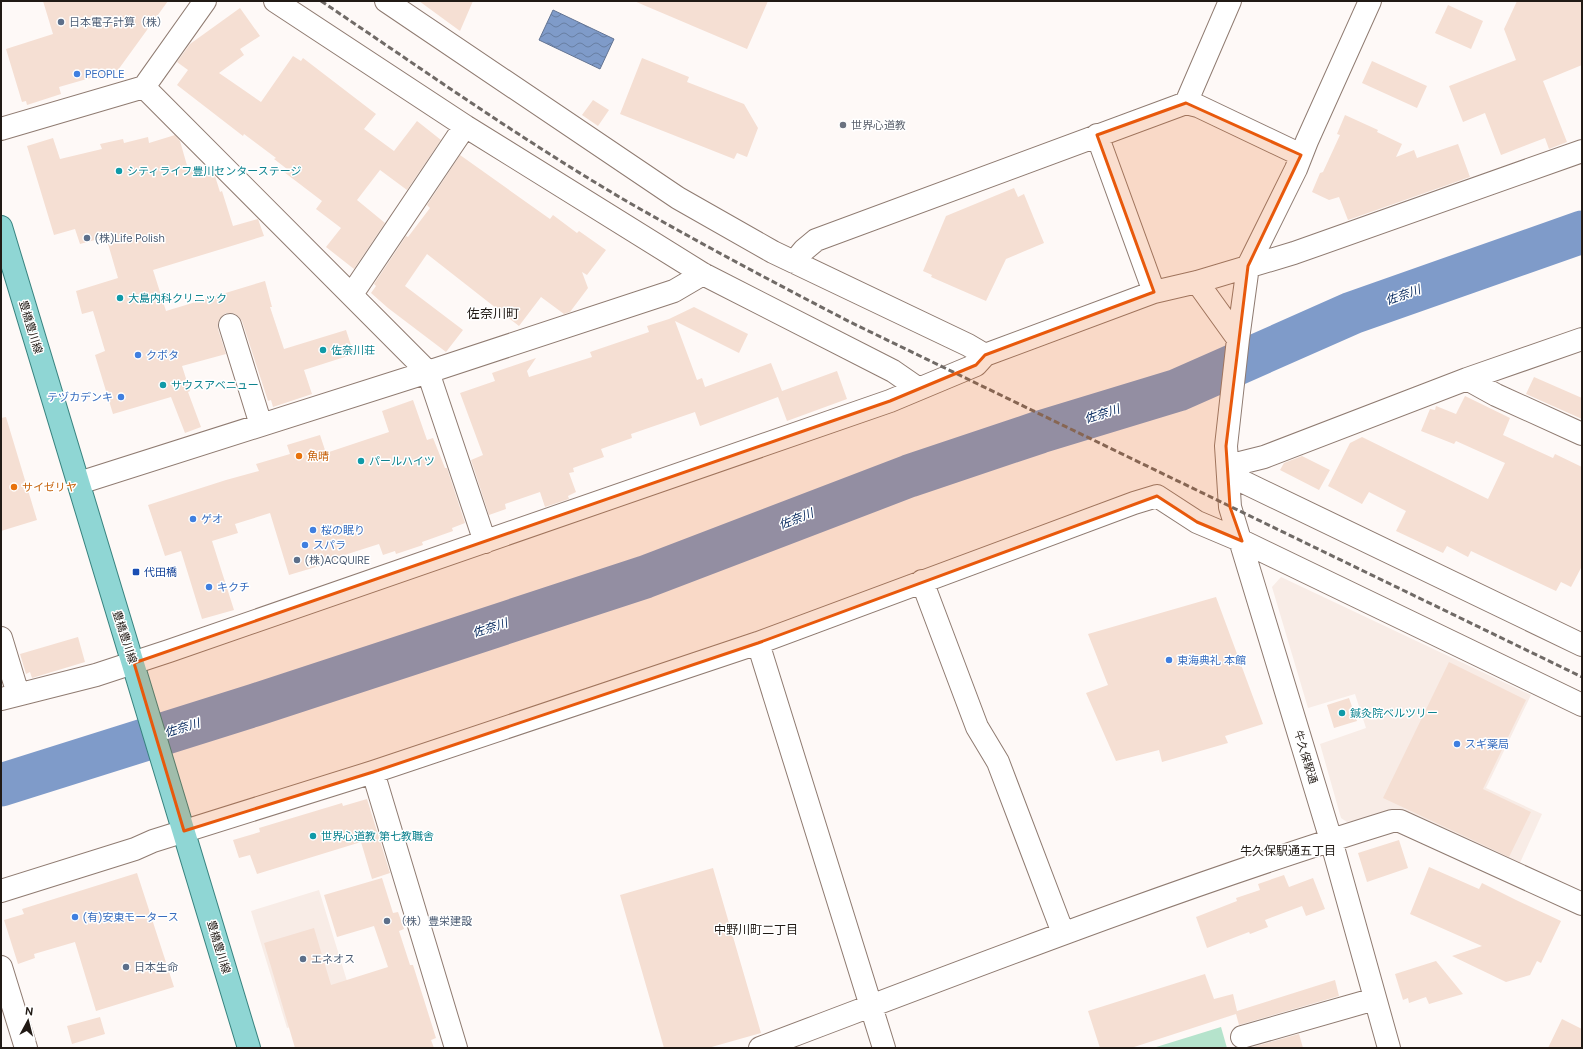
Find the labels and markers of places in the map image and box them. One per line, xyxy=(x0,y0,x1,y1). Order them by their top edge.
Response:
place label: 日本電子計算（株） xyxy=(69,15,168,29)
marker: 日本電子計算（株） xyxy=(56,17,66,27)
place label: PEOPLE xyxy=(85,67,125,81)
marker: PEOPLE xyxy=(72,69,82,79)
place label: 世界心道教 xyxy=(851,118,906,132)
marker: 世界心道教 xyxy=(838,120,848,130)
place label: シティライフ豊川センターステージ xyxy=(127,164,302,178)
marker: シティライフ豊川センターステージ xyxy=(114,166,124,176)
place label: (株)Life Polish xyxy=(95,231,165,245)
marker: (株)Life Polish xyxy=(82,233,92,243)
place label: 大島内科クリニック xyxy=(128,291,227,305)
marker: 大島内科クリニック xyxy=(115,293,125,303)
place label: 佐奈川荘 xyxy=(331,343,375,357)
marker: 佐奈川荘 xyxy=(318,345,328,355)
place label: クボタ xyxy=(146,348,179,362)
marker: クボタ xyxy=(133,350,143,360)
place label: サウスアベニュー xyxy=(171,378,259,392)
marker: サウスアベニュー xyxy=(158,380,168,390)
place label: テヅカデンキ xyxy=(47,390,113,404)
marker: テヅカデンキ xyxy=(116,392,126,402)
place label: 魚晴 xyxy=(307,449,329,463)
marker: 魚晴 xyxy=(294,451,304,461)
place label: パールハイツ xyxy=(369,454,435,468)
marker: パールハイツ xyxy=(356,456,366,466)
place label: サイゼリヤ xyxy=(22,480,77,494)
marker: サイゼリヤ xyxy=(9,482,19,492)
place label: ゲオ xyxy=(201,512,223,526)
marker: ゲオ xyxy=(188,514,198,524)
place label: 桜の眠り xyxy=(321,523,365,537)
marker: 桜の眠り xyxy=(308,525,318,535)
place label: スパラ xyxy=(313,538,346,552)
marker: スパラ xyxy=(300,540,310,550)
place label: (株)ACQUIRE xyxy=(305,553,370,567)
marker: (株)ACQUIRE xyxy=(292,555,302,565)
place label: 代田橋 xyxy=(144,565,177,579)
marker: 代田橋 xyxy=(131,567,141,577)
place label: キクチ xyxy=(217,580,250,594)
marker: キクチ xyxy=(204,582,214,592)
place label: 東海典礼 本館 xyxy=(1177,653,1246,667)
marker: 東海典礼 本館 xyxy=(1164,655,1174,665)
place label: 鍼灸院ベルツリー xyxy=(1350,706,1438,720)
marker: 鍼灸院ベルツリー xyxy=(1337,708,1347,718)
place label: スギ薬局 xyxy=(1465,737,1509,751)
marker: スギ薬局 xyxy=(1452,739,1462,749)
place label: 世界心道教 第七教職舎 xyxy=(321,829,434,843)
marker: 世界心道教 第七教職舎 xyxy=(308,831,318,841)
place label: (有)安東モータース xyxy=(83,910,179,924)
marker: (有)安東モータース xyxy=(70,912,80,922)
place label: （株）豊栄建設 xyxy=(395,914,472,928)
marker: （株）豊栄建設 xyxy=(382,916,392,926)
place label: エネオス xyxy=(311,952,355,966)
marker: エネオス xyxy=(298,954,308,964)
place label: 日本生命 xyxy=(134,960,178,974)
marker: 日本生命 xyxy=(121,962,131,972)

